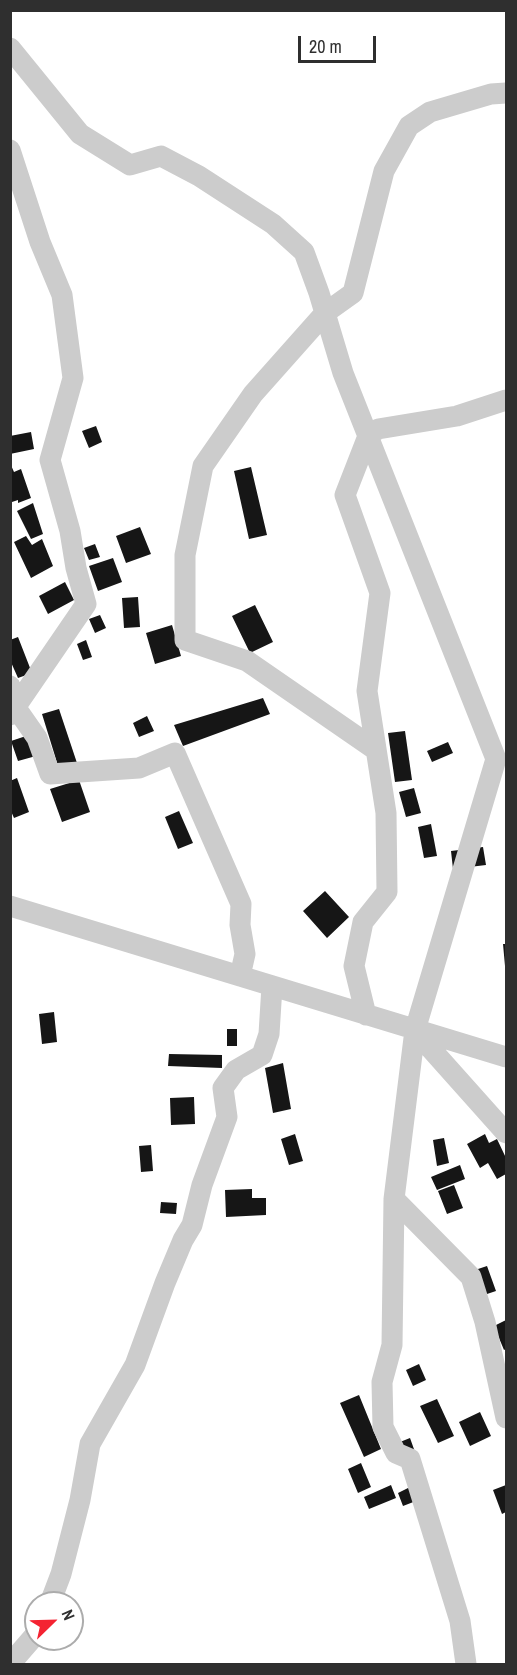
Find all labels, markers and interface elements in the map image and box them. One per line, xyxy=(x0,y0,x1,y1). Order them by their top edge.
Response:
scale bar xyxy=(301,24,379,62)
text: 20 m xyxy=(309,34,342,59)
north arrow xyxy=(24,1591,84,1651)
text: N xyxy=(57,1606,81,1623)

